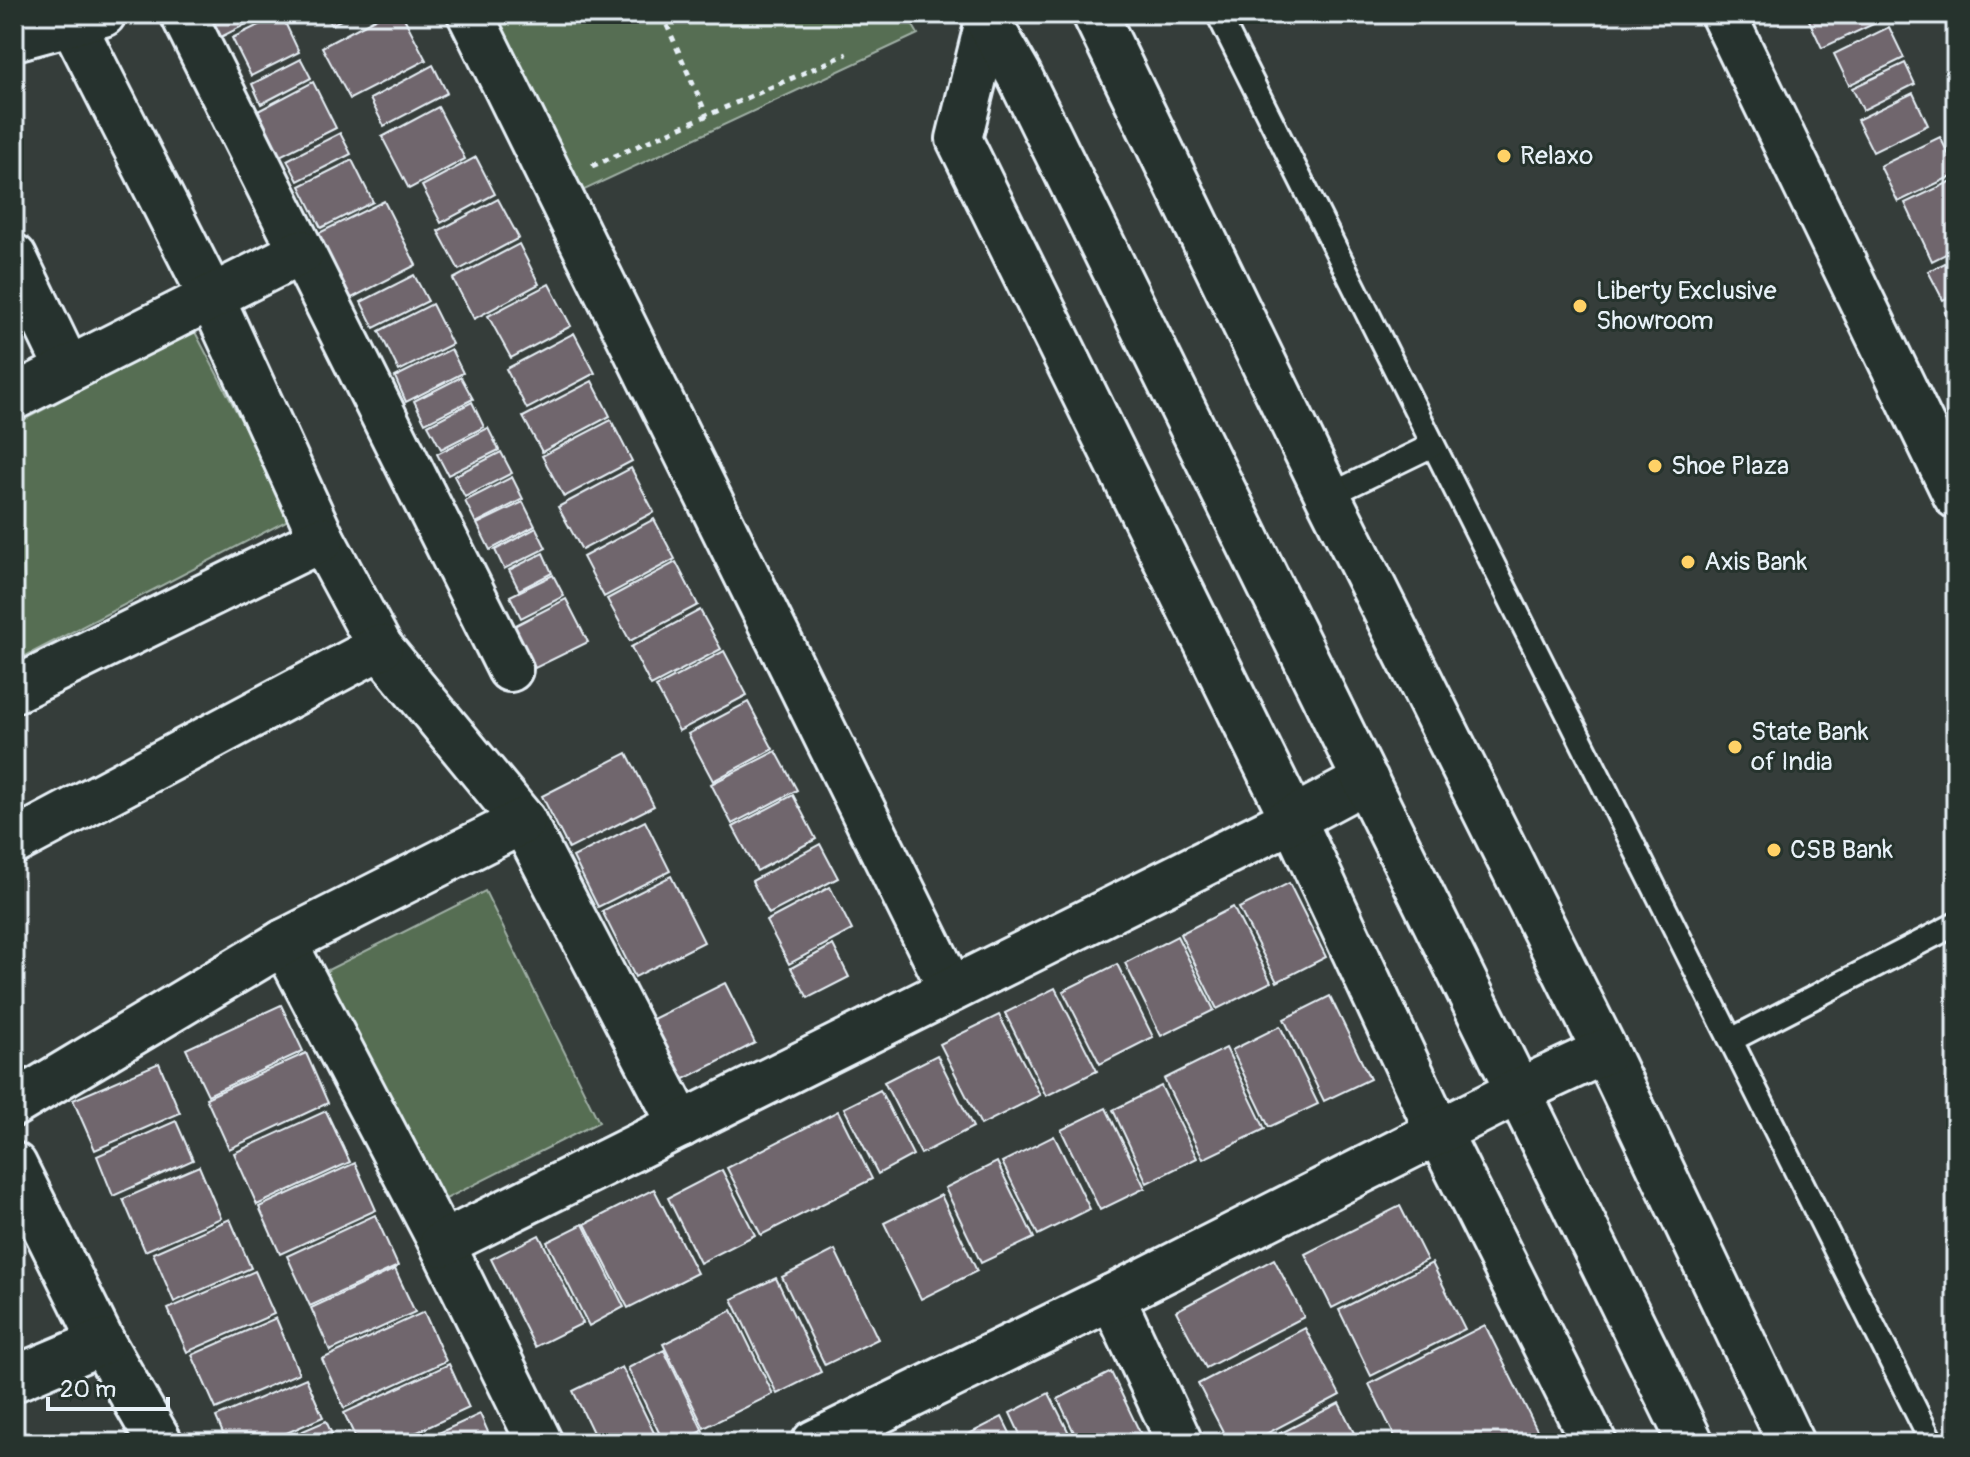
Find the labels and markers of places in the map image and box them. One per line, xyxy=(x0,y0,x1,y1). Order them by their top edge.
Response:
place label: Relaxo xyxy=(1520,140,1593,172)
marker: Relaxo xyxy=(1495,147,1513,165)
place label: Liberty Exclusive Showroom xyxy=(1596,275,1777,337)
marker: Liberty Exclusive Showroom xyxy=(1571,297,1589,315)
place label: Shoe Plaza xyxy=(1671,450,1789,482)
marker: Shoe Plaza xyxy=(1646,457,1664,475)
place label: Axis Bank xyxy=(1704,546,1808,578)
marker: Axis Bank xyxy=(1679,553,1697,571)
place label: State Bank of India xyxy=(1751,716,1869,778)
marker: State Bank of India xyxy=(1726,738,1744,756)
place label: CSB Bank xyxy=(1790,834,1893,866)
marker: CSB Bank xyxy=(1765,841,1783,859)

